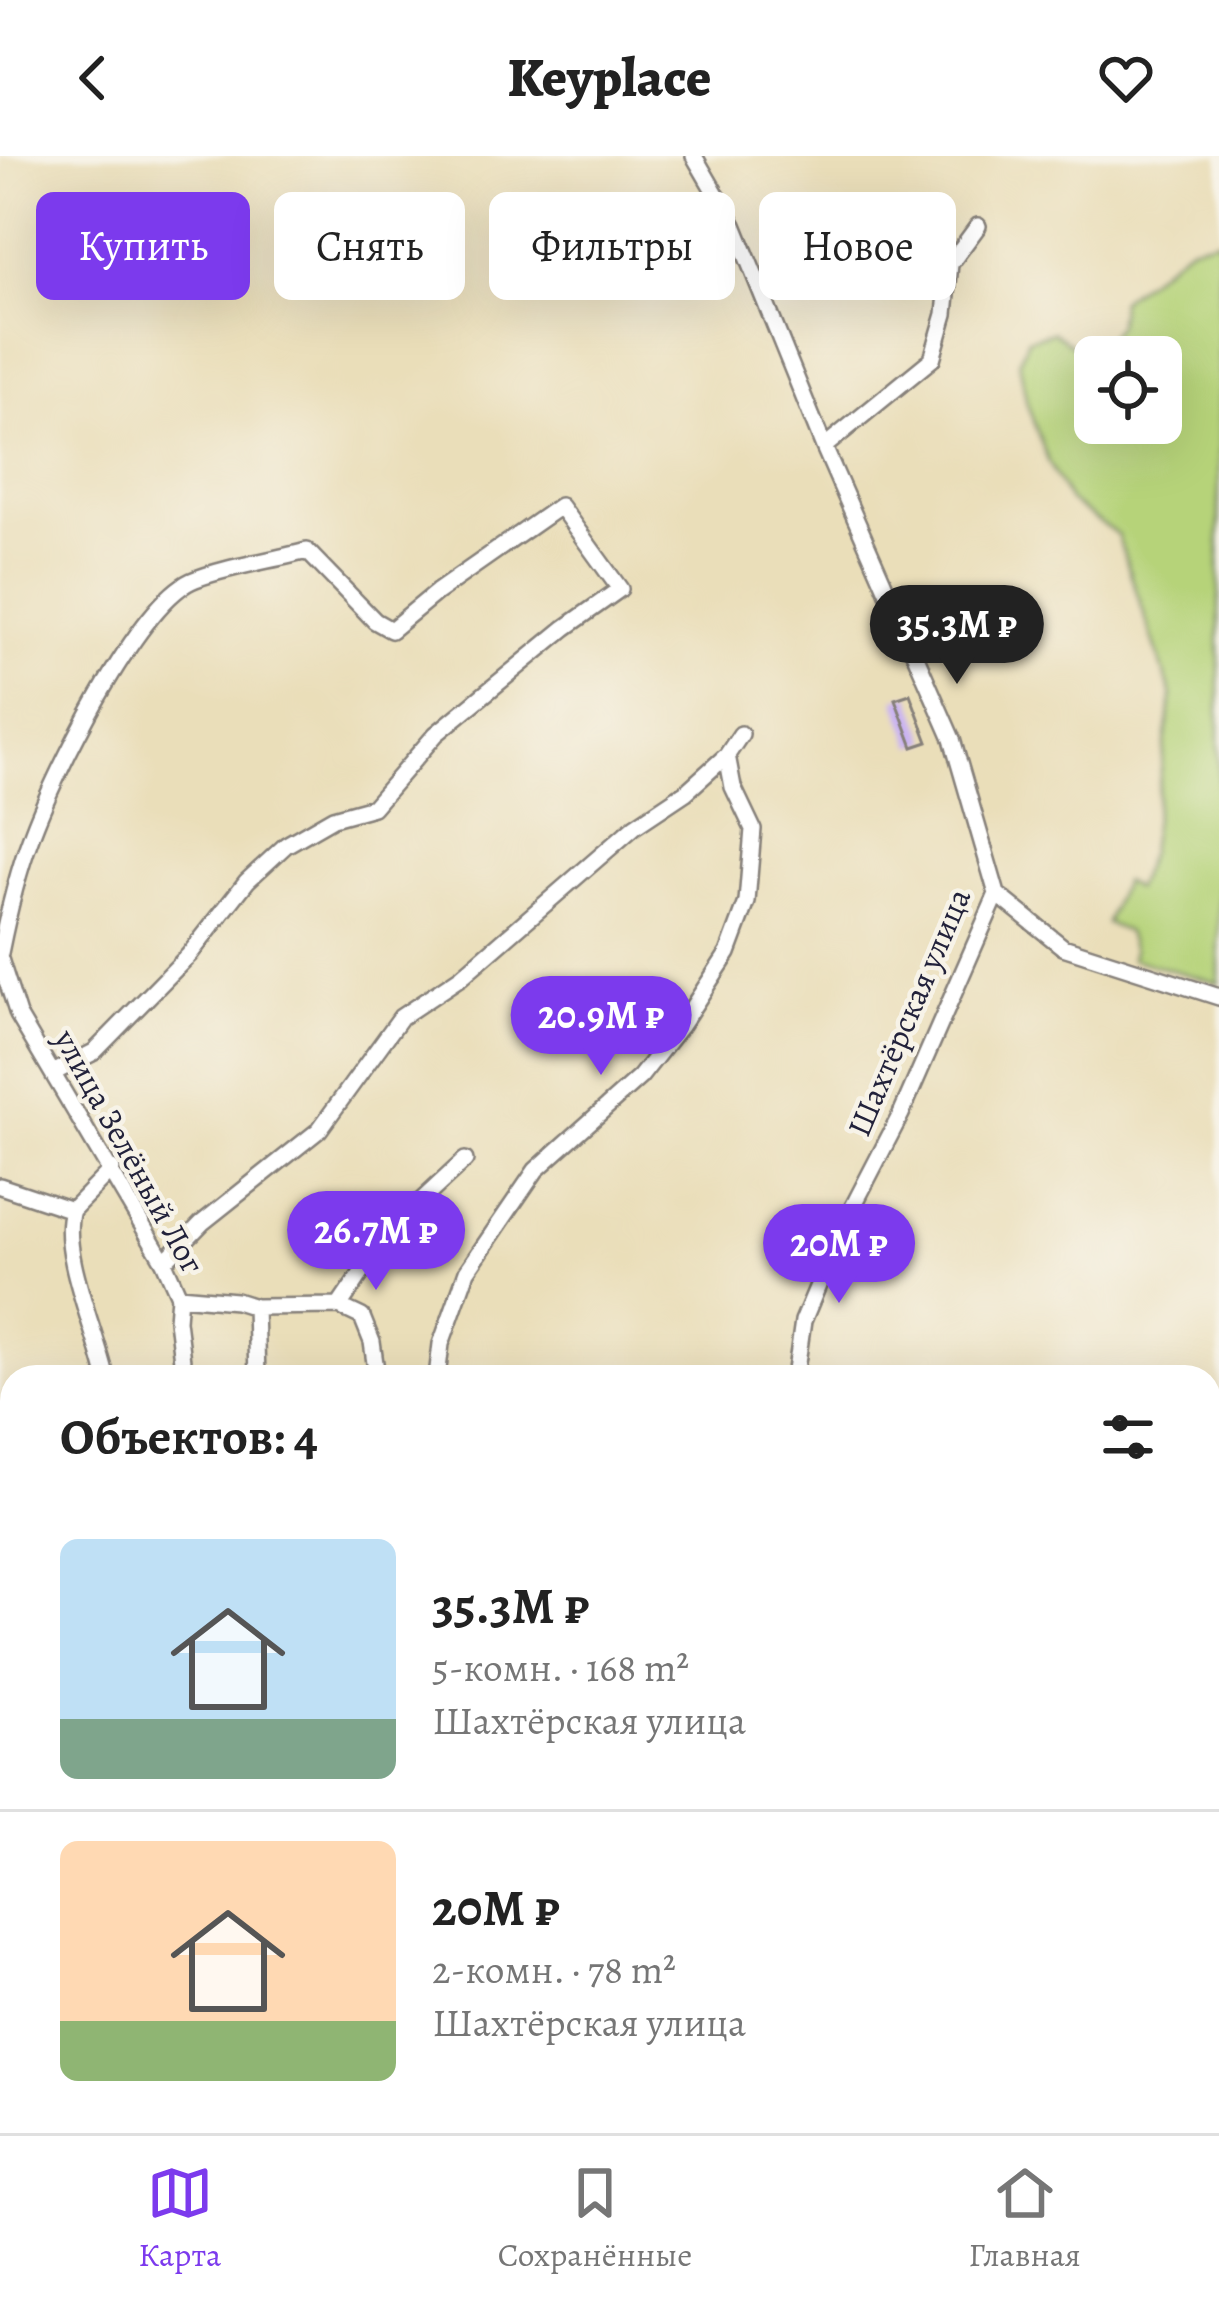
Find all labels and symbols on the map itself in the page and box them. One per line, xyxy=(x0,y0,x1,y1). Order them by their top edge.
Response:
pin: 35.3M ₽ xyxy=(846,585,1068,687)
street label: Шахтёрская улица xyxy=(836,880,981,1143)
pin: 20.9M ₽ xyxy=(490,976,712,1078)
street label: улица Зелёный Лог xyxy=(43,1020,215,1282)
pin: 26.7M ₽ xyxy=(265,1191,487,1293)
pin: 20M ₽ xyxy=(755,1204,923,1306)

